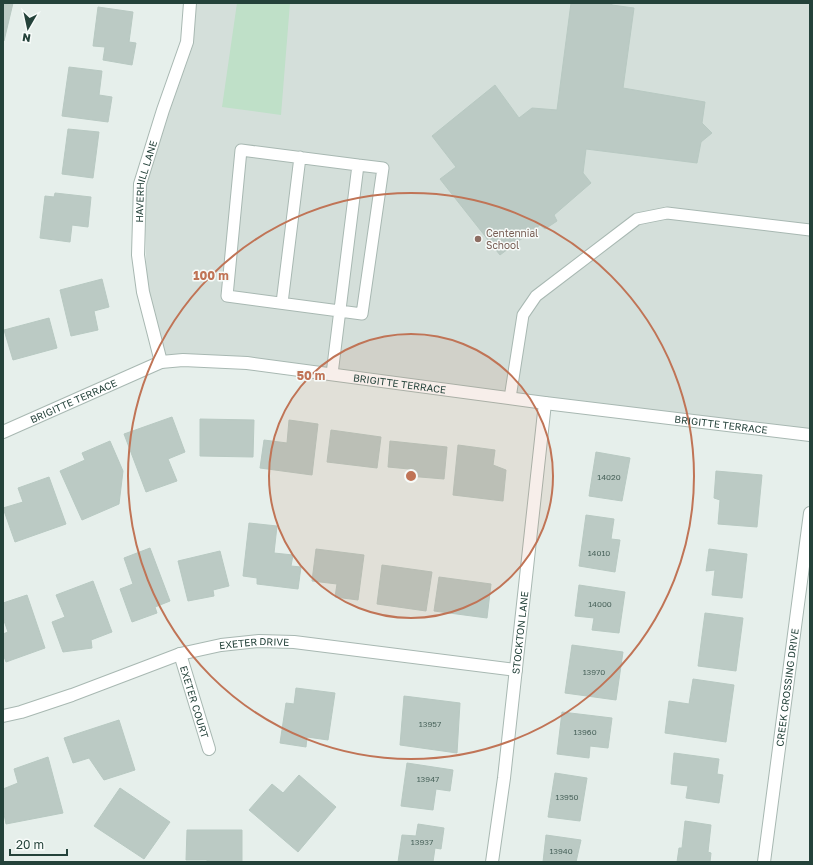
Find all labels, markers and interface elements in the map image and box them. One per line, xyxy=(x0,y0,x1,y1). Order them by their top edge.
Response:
north arrow xyxy=(8,8,48,48)
text: N xyxy=(21,31,32,45)
street label: HAVERHILL LANE xyxy=(133,139,159,223)
place label: Centennial School xyxy=(486,227,538,251)
marker: Centennial School xyxy=(473,234,483,244)
text: 100 m xyxy=(193,268,229,283)
text: 50 m xyxy=(297,368,325,383)
street label: BRIGITTE TERRACE xyxy=(352,371,447,396)
street label: BRIGITTE TERRACE xyxy=(28,376,119,425)
street label: BRIGITTE TERRACE xyxy=(674,413,768,436)
centre of rings xyxy=(404,469,418,483)
house number: 14020 xyxy=(597,472,621,482)
house number: 14010 xyxy=(588,548,610,558)
street label: STOCKTON LANE xyxy=(509,591,530,675)
house number: 14000 xyxy=(588,599,612,609)
street label: CREEK CROSSING DRIVE xyxy=(773,628,801,747)
street label: EXETER DRIVE xyxy=(219,635,289,651)
street label: EXETER COURT xyxy=(178,664,211,739)
house number: 13970 xyxy=(583,667,605,677)
house number: 13957 xyxy=(419,719,441,729)
house number: 13960 xyxy=(573,727,597,737)
house number: 13947 xyxy=(417,774,439,784)
house number: 13950 xyxy=(556,792,579,802)
scale bar xyxy=(10,831,67,857)
text: 20 m xyxy=(16,837,44,852)
house number: 13937 xyxy=(411,837,433,847)
house number: 13940 xyxy=(549,846,573,856)

